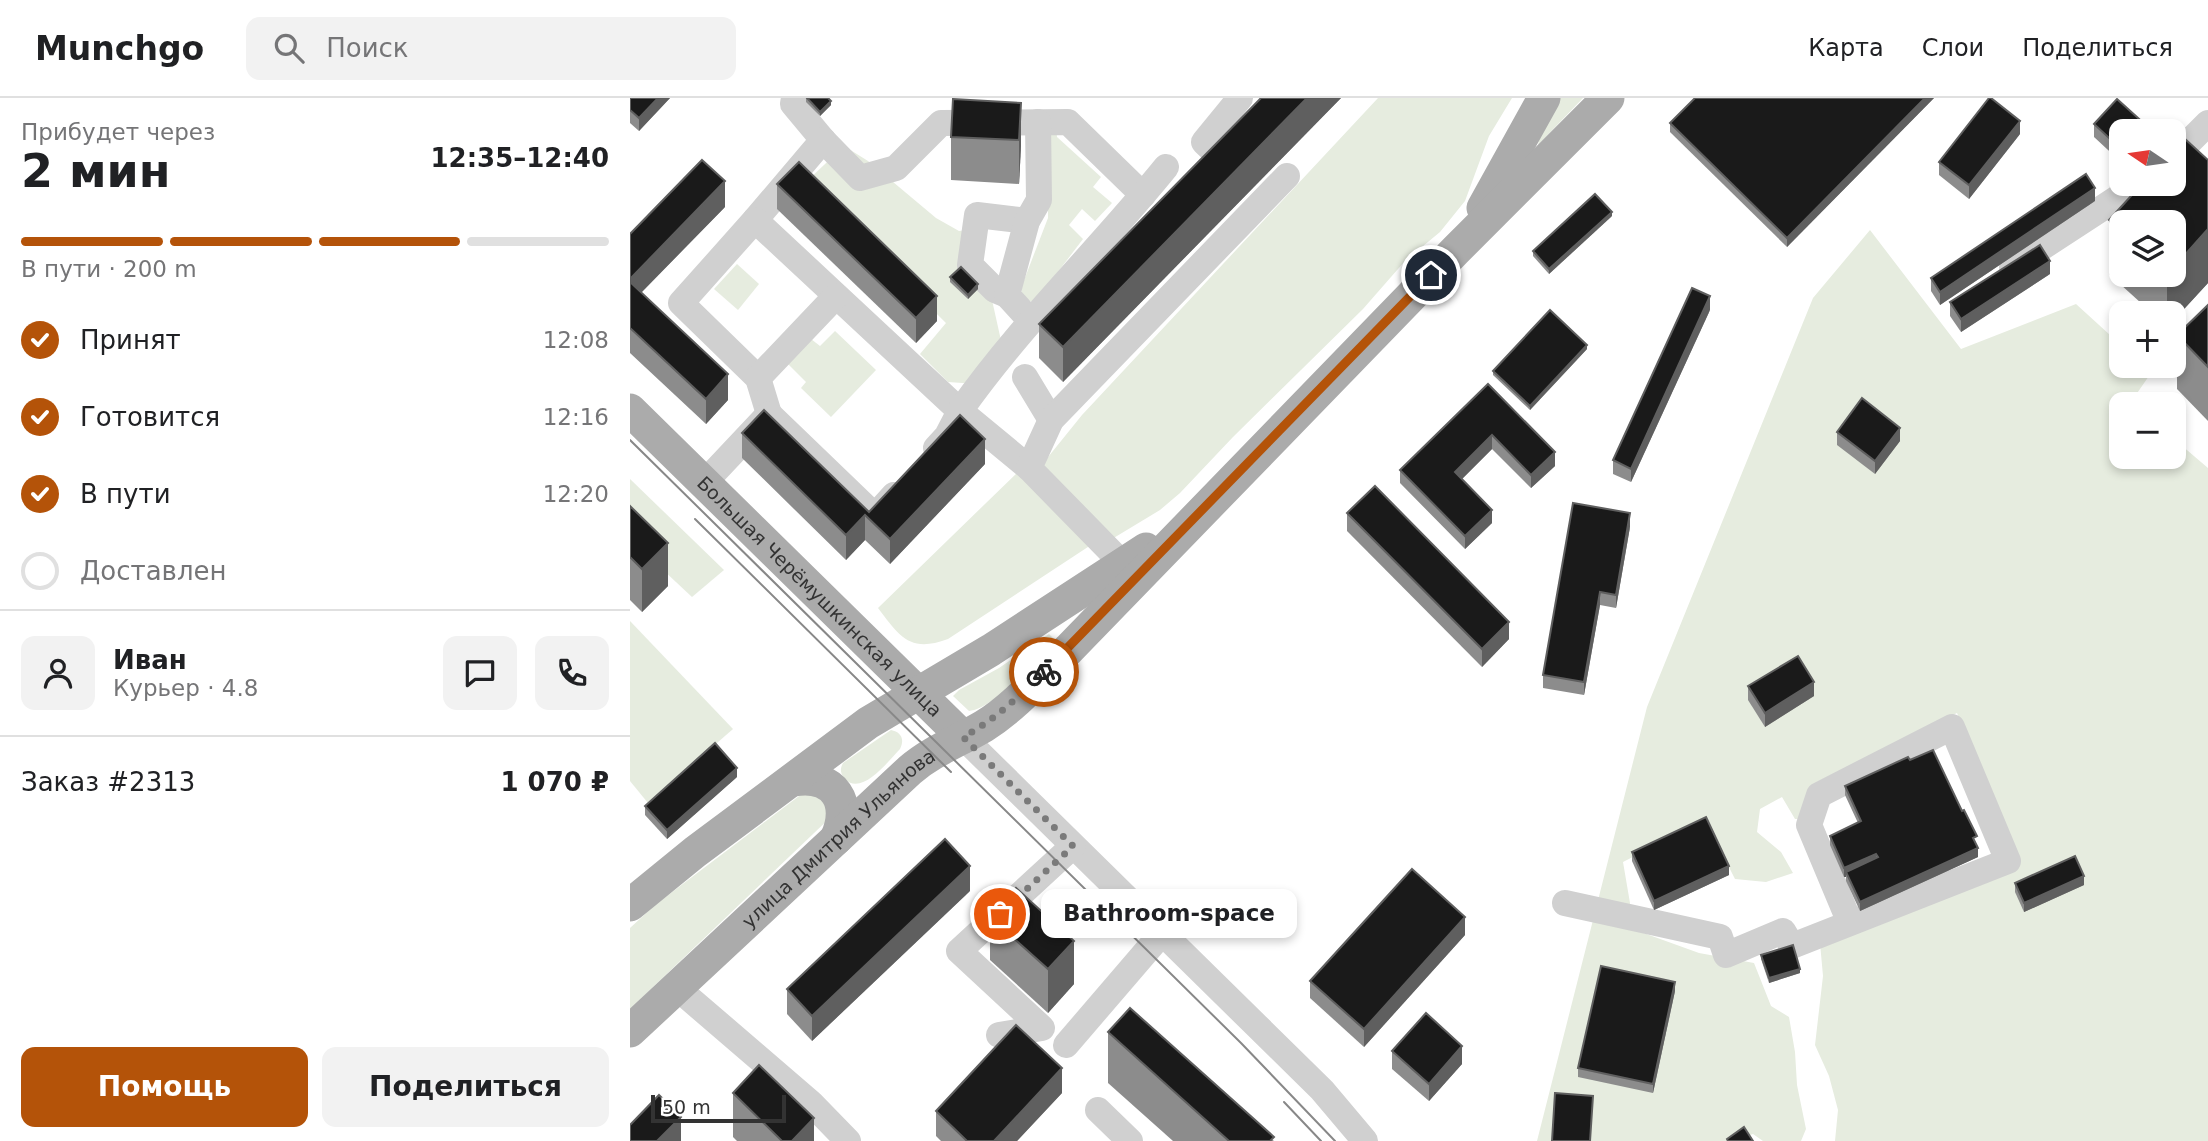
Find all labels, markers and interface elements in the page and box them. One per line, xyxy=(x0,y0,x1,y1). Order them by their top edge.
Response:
search box xyxy=(246,17,736,80)
text: Munchgo xyxy=(35,29,204,68)
icon: search xyxy=(270,29,308,67)
text: Поиск xyxy=(326,33,409,63)
text: Карта xyxy=(1808,34,1884,62)
text: Слои xyxy=(1922,34,1984,62)
text: Поделиться xyxy=(2022,34,2173,62)
text: Прибудет через xyxy=(21,119,215,145)
north arrow xyxy=(2109,119,2186,196)
map controls xyxy=(2109,119,2186,469)
text: 12:35–12:40 xyxy=(430,143,609,173)
text: 2 мин xyxy=(21,144,171,198)
button: layers xyxy=(2109,210,2186,287)
pin xyxy=(1401,245,1461,305)
text: В пути · 200 m xyxy=(21,256,197,282)
icon: home xyxy=(1412,256,1450,294)
button: + xyxy=(2109,301,2186,378)
icon: check xyxy=(21,321,59,359)
text: Принят xyxy=(80,325,181,355)
text: 12:08 xyxy=(543,327,609,353)
button: − xyxy=(2109,392,2186,469)
icon: check xyxy=(21,398,59,436)
text: Готовится xyxy=(80,402,220,432)
text: 12:16 xyxy=(543,404,609,430)
street label: Большая Черёмушкинская улица xyxy=(693,472,947,721)
icon: check xyxy=(21,475,59,513)
text: В пути xyxy=(80,479,171,509)
text: 12:20 xyxy=(543,481,609,507)
text: Доставлен xyxy=(80,556,227,586)
button: person xyxy=(21,636,95,710)
button: chat xyxy=(443,636,517,710)
button: phone xyxy=(535,636,609,710)
courier xyxy=(1009,637,1079,707)
text: Иван xyxy=(113,645,187,675)
icon: bike xyxy=(1025,653,1063,691)
text: Курьер · 4.8 xyxy=(113,675,258,701)
street label: улица Дмитрия Ульянова xyxy=(737,744,939,932)
text: Заказ #2313 xyxy=(21,767,195,797)
text: 1 070 ₽ xyxy=(500,767,609,797)
pin xyxy=(970,884,1030,944)
callout: Bathroom-space xyxy=(1042,890,1298,938)
icon: bag xyxy=(981,895,1019,933)
text: Bathroom-space xyxy=(1063,900,1275,926)
button: Помощь xyxy=(21,1047,308,1127)
button: Поделиться xyxy=(322,1047,609,1127)
scale bar xyxy=(651,1092,786,1124)
text: 50 m xyxy=(662,1096,711,1118)

